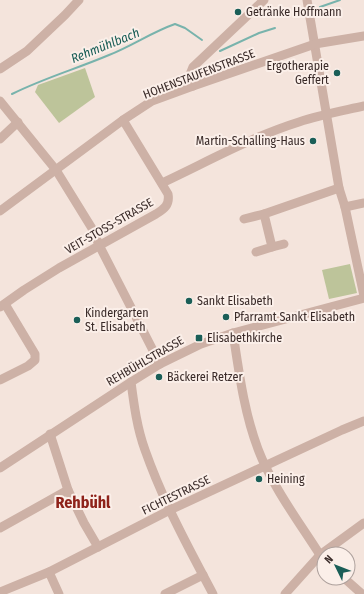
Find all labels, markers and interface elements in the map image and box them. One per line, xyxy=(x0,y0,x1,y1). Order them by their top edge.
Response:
place label: Getränke Hoffmann xyxy=(246,5,342,19)
marker: Getränke Hoffmann xyxy=(233,7,243,17)
water label: Rehmühlbach xyxy=(69,25,142,66)
street label: HOHENSTAUFENSTRASSE xyxy=(141,46,257,102)
place label: Ergotherapie Geffert xyxy=(267,59,329,87)
marker: Ergotherapie Geffert xyxy=(332,68,342,78)
place label: Martin-Schalling-Haus xyxy=(196,134,305,148)
marker: Martin-Schalling-Haus xyxy=(308,136,318,146)
street label: VEIT-STOSS-STRASSE xyxy=(62,195,156,257)
place label: Sankt Elisabeth xyxy=(197,294,273,308)
marker: Sankt Elisabeth xyxy=(184,296,194,306)
place label: Kindergarten St. Elisabeth xyxy=(85,306,149,334)
place label: Pfarramt Sankt Elisabeth xyxy=(234,310,355,324)
marker: Pfarramt Sankt Elisabeth xyxy=(221,312,231,322)
marker: Kindergarten St. Elisabeth xyxy=(72,315,82,325)
street label: REHBÜHLSTRASSE xyxy=(103,331,186,389)
place label: Elisabethkirche xyxy=(207,331,282,345)
marker: Elisabethkirche xyxy=(194,333,204,343)
place label: Bäckerei Retzer xyxy=(167,370,243,384)
marker: Bäckerei Retzer xyxy=(154,372,164,382)
street label: FICHTESTRASSE xyxy=(140,472,213,518)
place label: Heining xyxy=(267,472,305,486)
marker: Heining xyxy=(254,474,264,484)
district label: Rehbühl xyxy=(56,493,111,512)
north arrow xyxy=(316,546,356,586)
text: N xyxy=(322,553,336,566)

